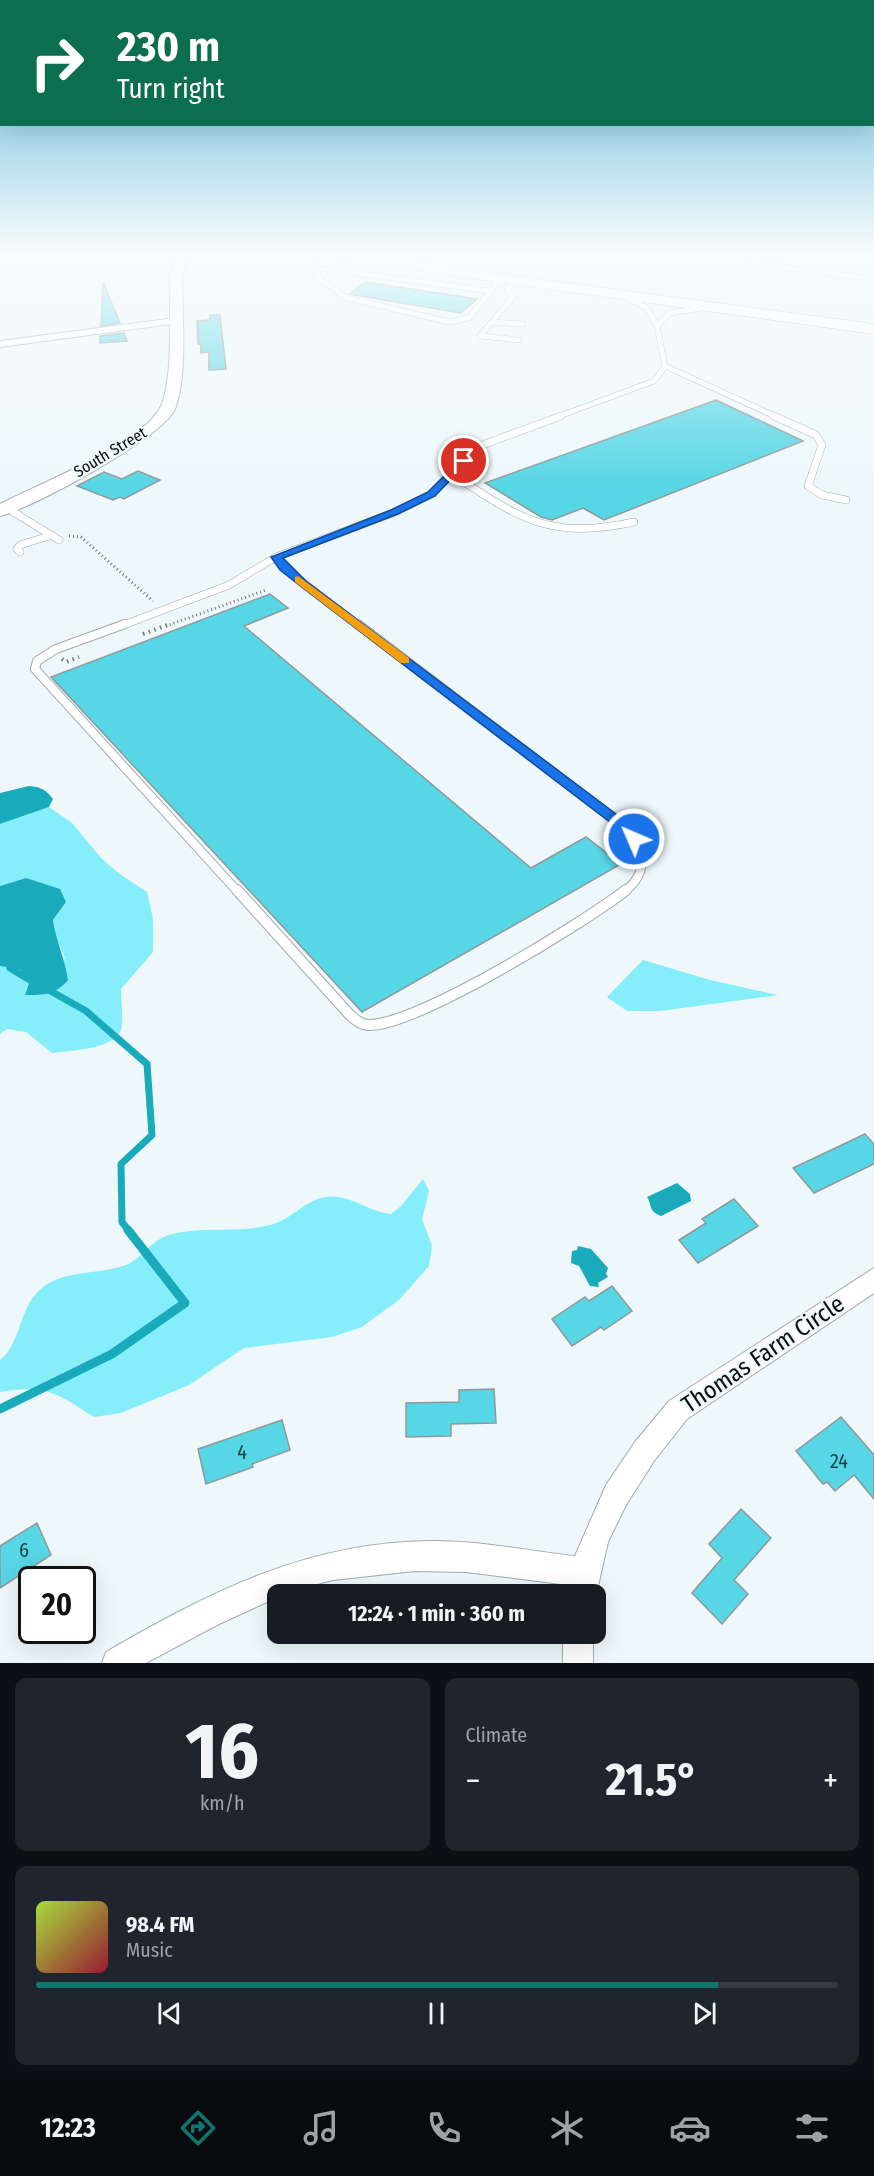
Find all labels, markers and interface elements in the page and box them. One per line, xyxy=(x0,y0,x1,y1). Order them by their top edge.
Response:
text: 230 m xyxy=(117,22,220,72)
icon: right xyxy=(18,24,96,102)
text: Turn right xyxy=(117,73,225,105)
street label: South Street xyxy=(70,422,150,481)
pin xyxy=(438,435,489,486)
icon: arrive xyxy=(447,444,480,477)
position arrow xyxy=(602,807,666,871)
street label: Thomas Farm Circle xyxy=(676,1289,850,1419)
house number: 4 xyxy=(237,1440,247,1464)
house number: 24 xyxy=(830,1449,848,1473)
house number: 6 xyxy=(19,1538,29,1562)
speed limit sign: 20 xyxy=(18,1566,96,1644)
text: 12:24 · 1 min · 360 m xyxy=(348,1600,525,1627)
text: 16 xyxy=(185,1705,259,1799)
text: Climate xyxy=(466,1723,527,1747)
text: 21.5° xyxy=(605,1753,698,1807)
text: − xyxy=(466,1761,480,1801)
text: + xyxy=(823,1761,838,1801)
text: km/h xyxy=(200,1791,245,1815)
text: 98.4 FM xyxy=(126,1911,194,1938)
text: Music xyxy=(126,1938,173,1962)
icon: previous xyxy=(153,1997,186,2030)
icon: pause xyxy=(420,1997,453,2030)
icon: next xyxy=(688,1997,721,2030)
icon: directions xyxy=(177,2107,219,2149)
icon: music xyxy=(300,2107,342,2149)
icon: phone xyxy=(423,2107,465,2149)
icon: climate xyxy=(546,2107,588,2149)
icon: car xyxy=(669,2107,711,2149)
icon: filters xyxy=(791,2107,833,2149)
text: 12:23 xyxy=(40,2112,96,2144)

